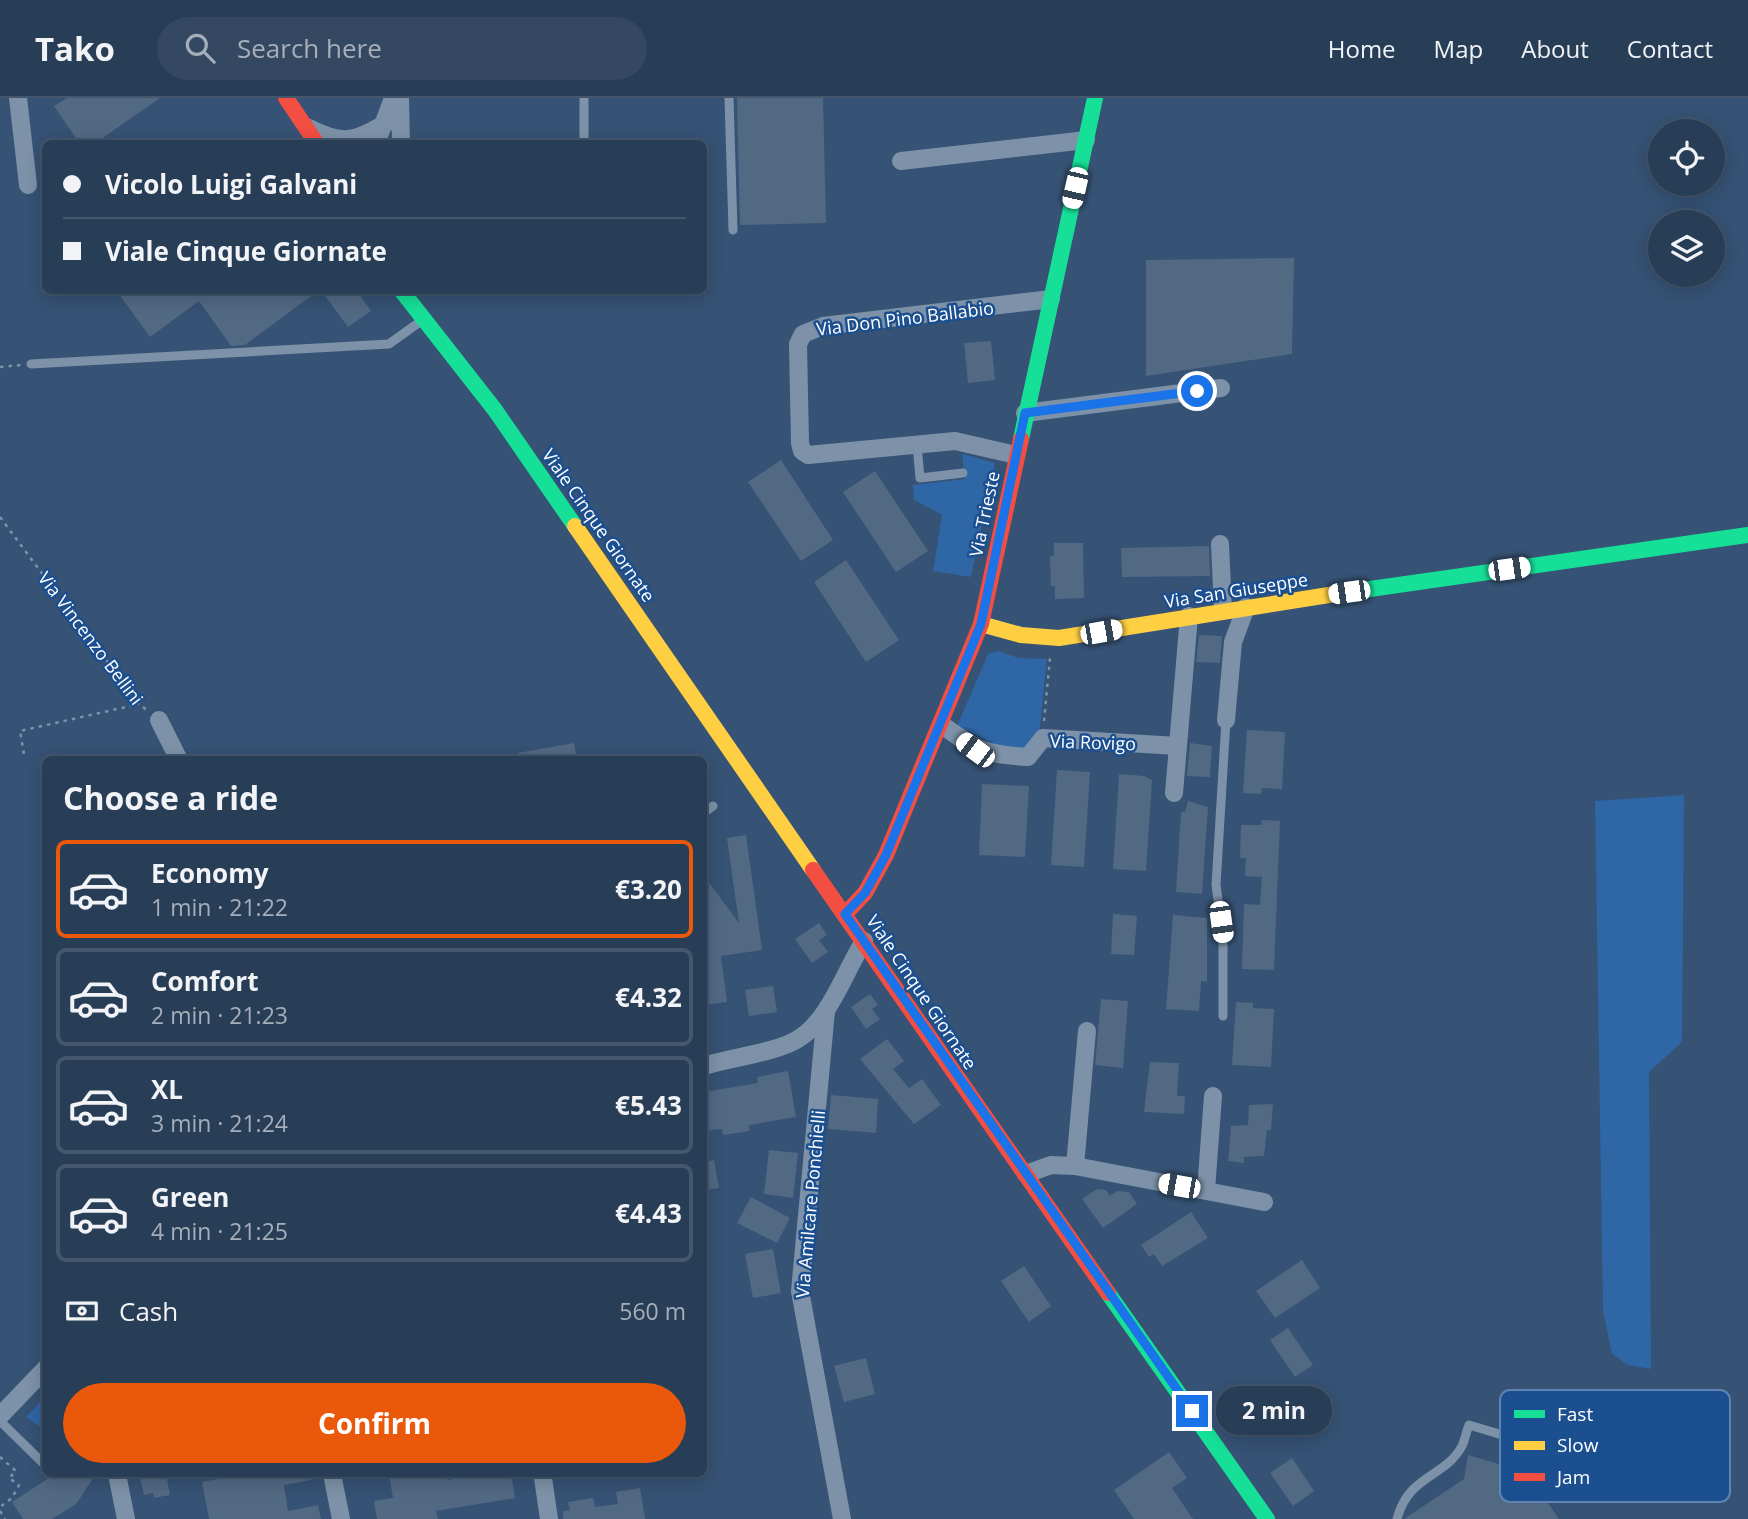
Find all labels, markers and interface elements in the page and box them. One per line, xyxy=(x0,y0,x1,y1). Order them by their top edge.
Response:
search box xyxy=(157,17,647,80)
text: Tako xyxy=(35,26,115,71)
icon: search xyxy=(181,29,219,67)
text: Search here xyxy=(237,30,382,66)
text: Home xyxy=(1328,32,1396,65)
text: Map xyxy=(1434,32,1483,65)
text: About xyxy=(1521,32,1589,65)
text: Contact xyxy=(1627,32,1713,65)
map controls xyxy=(1648,119,1725,287)
button: locate xyxy=(1648,119,1725,196)
car xyxy=(1061,165,1090,211)
text: Vicolo Luigi Galvani xyxy=(105,166,357,202)
button: layers xyxy=(1648,210,1725,287)
text: Viale Cinque Giornate xyxy=(105,233,387,269)
street label: Via Don Pino Ballabio xyxy=(815,295,995,341)
route start xyxy=(1181,375,1213,407)
street label: Viale Cinque Giornate xyxy=(537,444,661,606)
street label: Via Trieste xyxy=(963,469,1005,559)
car xyxy=(1487,556,1532,582)
street label: Via Vincenzo Bellini xyxy=(33,567,149,709)
street label: Via San Giuseppe xyxy=(1162,567,1310,613)
car xyxy=(1327,579,1372,605)
car xyxy=(1079,618,1124,646)
car xyxy=(952,729,999,771)
street label: Via Rovigo xyxy=(1050,729,1136,755)
text: Choose a ride xyxy=(63,776,278,819)
text: Economy xyxy=(151,855,269,891)
icon: car xyxy=(67,858,130,921)
text: €3.20 xyxy=(615,871,682,907)
text: 1 min · 21:22 xyxy=(151,891,288,923)
car xyxy=(1208,900,1235,944)
street label: Viale Cinque Giornate xyxy=(861,910,983,1074)
text: Comfort xyxy=(151,963,258,999)
icon: car xyxy=(67,966,130,1029)
text: €4.32 xyxy=(615,979,682,1015)
text: 2 min · 21:23 xyxy=(151,999,288,1031)
text: XL xyxy=(151,1071,183,1107)
icon: car xyxy=(67,1074,130,1137)
text: €5.43 xyxy=(615,1087,682,1123)
text: 3 min · 21:24 xyxy=(151,1107,288,1139)
street label: Via Amilcare Ponchielli xyxy=(790,1109,830,1299)
car xyxy=(1157,1172,1202,1200)
text: Green xyxy=(151,1179,229,1215)
icon: car xyxy=(67,1182,130,1245)
text: €4.43 xyxy=(615,1195,682,1231)
text: 4 min · 21:25 xyxy=(151,1215,288,1247)
icon: cash xyxy=(63,1292,101,1330)
text: Cash xyxy=(119,1293,178,1329)
text: 560 m xyxy=(619,1295,686,1327)
button: Confirm xyxy=(63,1383,686,1463)
callout: 2 min xyxy=(1216,1386,1332,1436)
legend xyxy=(1500,1390,1730,1502)
text: 2 min xyxy=(1242,1394,1306,1426)
route end xyxy=(1176,1395,1208,1427)
text: Fast xyxy=(1557,1401,1593,1427)
text: Slow xyxy=(1557,1432,1599,1458)
text: Jam xyxy=(1555,1464,1590,1490)

